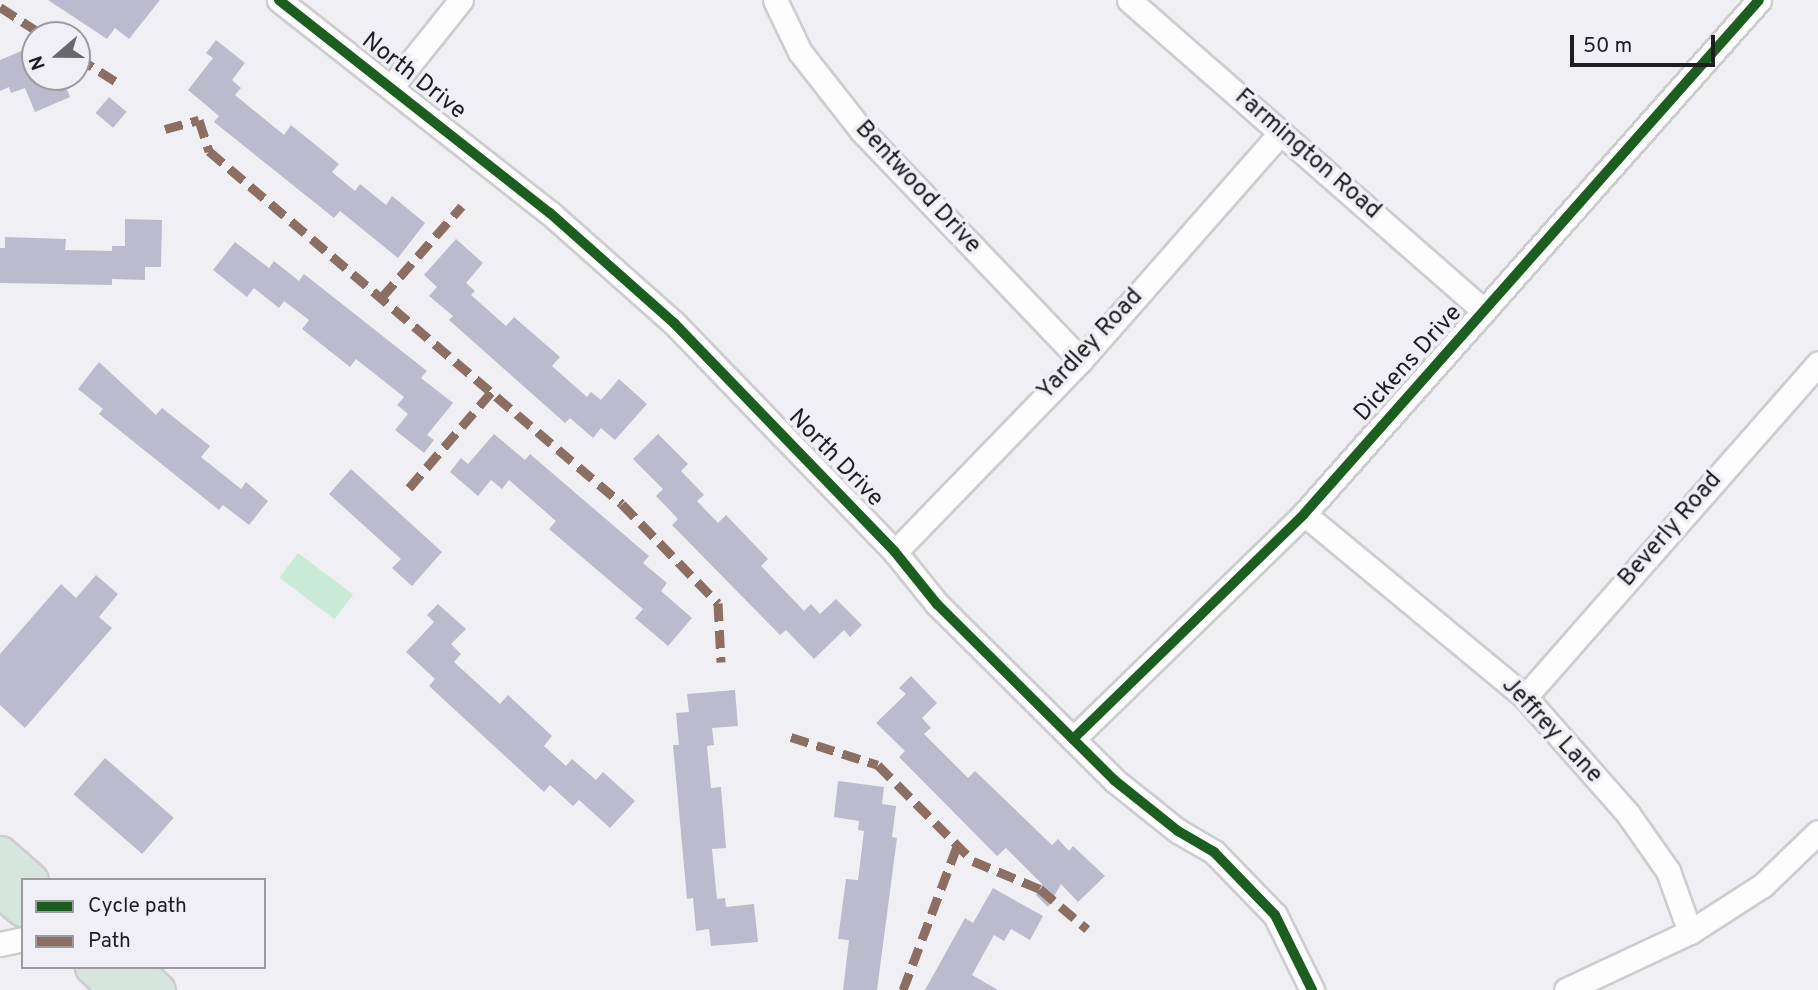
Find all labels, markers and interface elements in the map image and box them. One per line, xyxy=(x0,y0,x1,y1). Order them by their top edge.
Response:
north arrow xyxy=(21,21,91,91)
scale bar xyxy=(1573,21,1718,65)
street label: North Drive xyxy=(355,27,471,127)
text: 50 m xyxy=(1583,33,1632,60)
text: N xyxy=(25,52,52,73)
street label: Farmington Road xyxy=(1228,84,1386,226)
street label: Bentwood Drive xyxy=(848,116,986,260)
street label: Yardley Road xyxy=(1032,283,1150,407)
street label: Dickens Drive xyxy=(1349,300,1469,428)
street label: North Drive xyxy=(781,404,889,514)
street label: Beverly Road xyxy=(1613,467,1729,593)
street label: Jeffrey Lane xyxy=(1494,672,1608,790)
legend xyxy=(21,878,266,969)
text: Cycle path xyxy=(88,893,187,920)
text: Path xyxy=(88,928,131,955)

